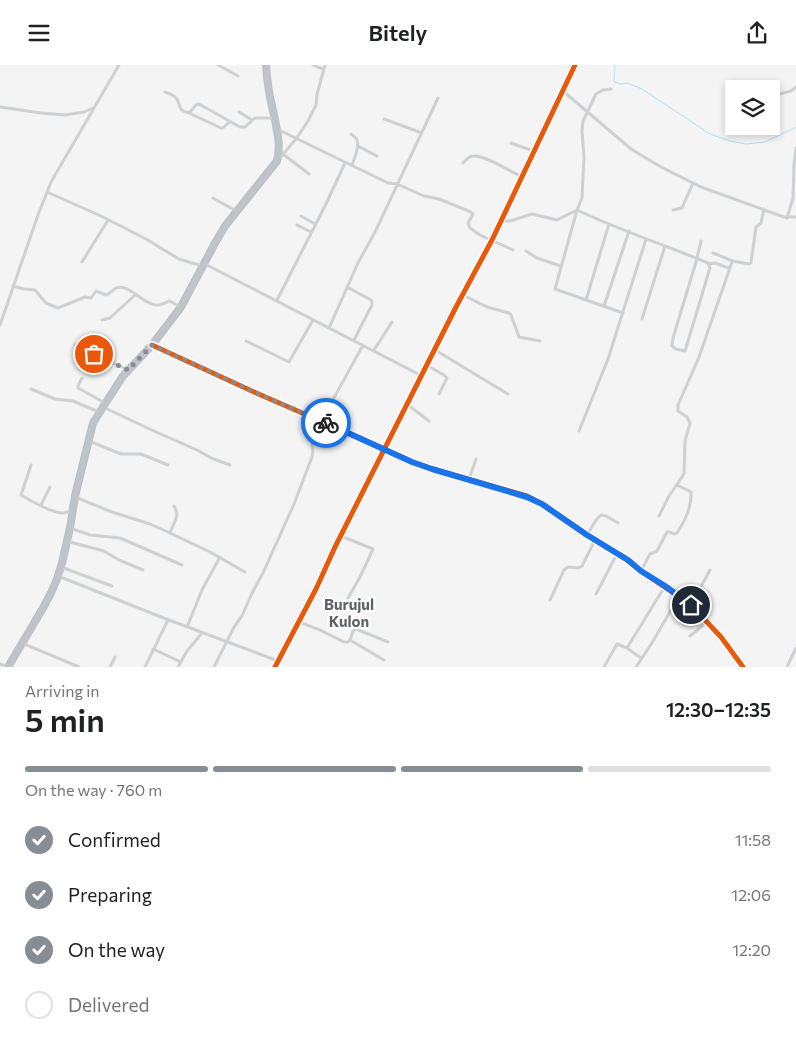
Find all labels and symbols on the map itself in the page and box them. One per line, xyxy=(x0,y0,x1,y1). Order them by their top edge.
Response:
pin xyxy=(73,333,115,375)
courier xyxy=(301,398,351,448)
pin xyxy=(670,584,712,626)
district label: Burujul Kulon xyxy=(324,595,374,630)

